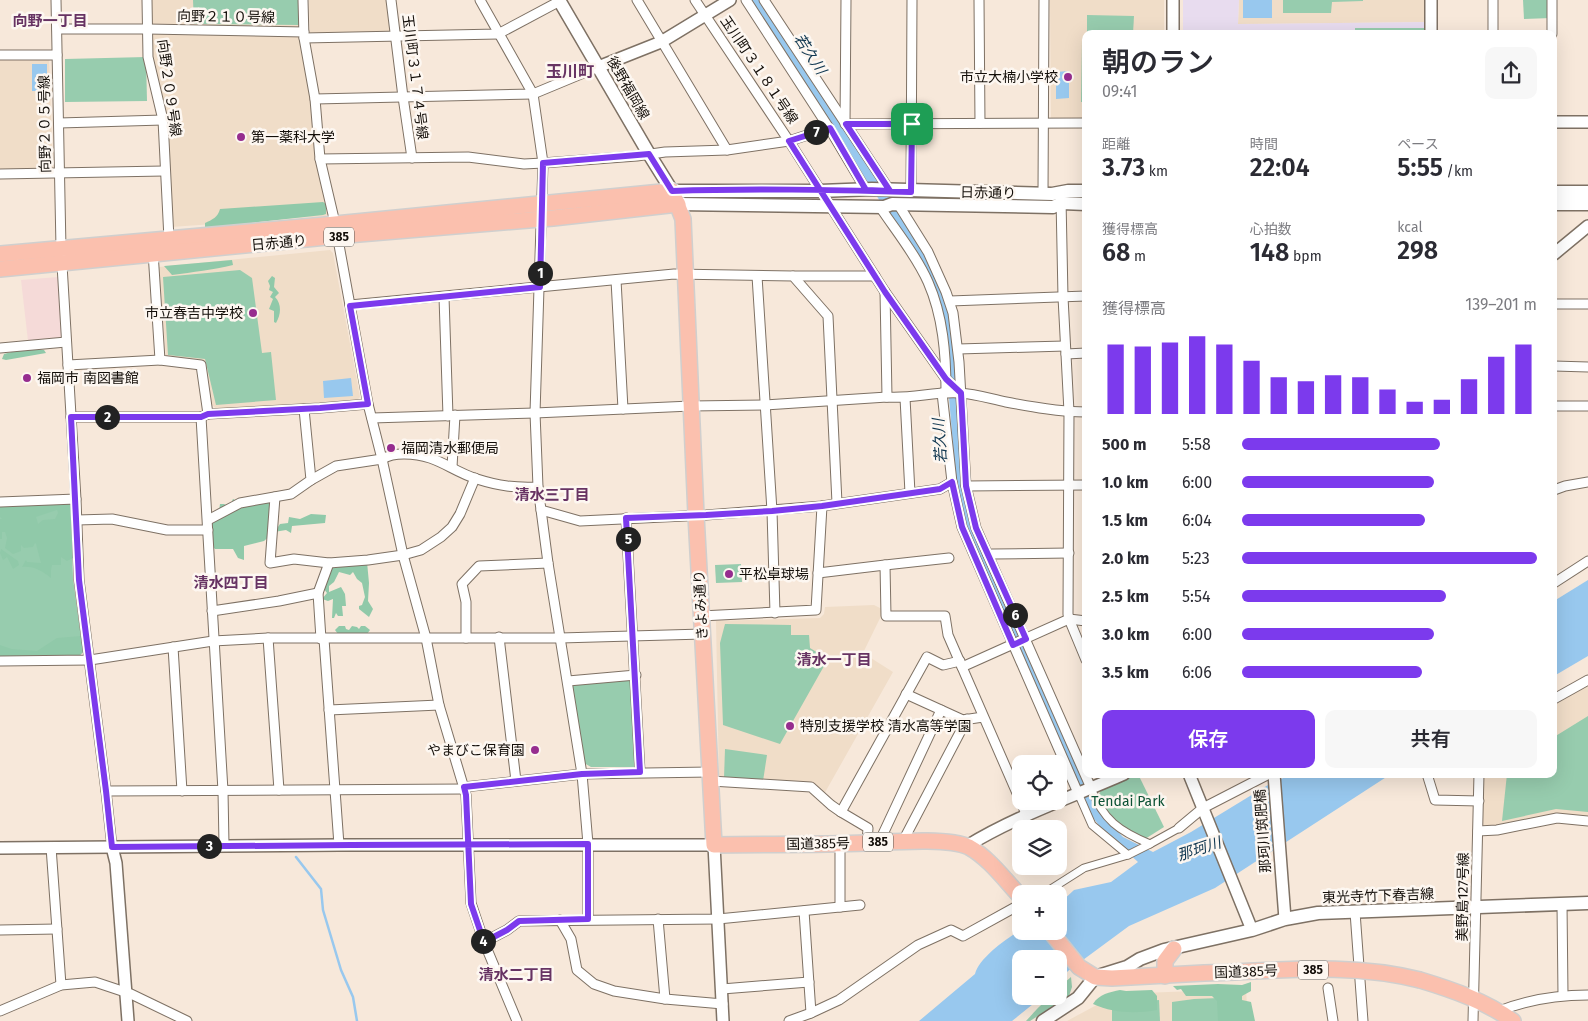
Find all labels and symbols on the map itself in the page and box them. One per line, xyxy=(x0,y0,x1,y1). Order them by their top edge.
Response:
street label: 向野２１０号線 xyxy=(177,8,275,26)
district label: 向野一丁目 xyxy=(12,12,88,30)
street label: 玉川町３１７４号線 xyxy=(399,13,431,141)
street label: 玉川町３１８１号線 xyxy=(717,13,801,127)
water label: 若久川 xyxy=(790,30,831,79)
street label: 向野２０９号線 xyxy=(154,38,184,138)
street label: 後野福岡線 xyxy=(603,53,653,123)
district label: 玉川町 xyxy=(546,62,594,81)
place label: 市立大楠小学校 xyxy=(960,69,1058,86)
marker: 市立大楠小学校 xyxy=(1062,71,1074,83)
street label: 向野２０５号線 xyxy=(36,75,54,173)
pin xyxy=(891,103,933,145)
pin: 7 xyxy=(804,120,828,144)
place label: 第一薬科大学 xyxy=(251,129,335,146)
marker: 第一薬科大学 xyxy=(235,131,247,143)
street label: 日赤通り xyxy=(960,184,1016,202)
road number: 385 xyxy=(324,228,354,246)
street label: 日赤通り xyxy=(250,232,308,254)
pin: 1 xyxy=(528,260,552,286)
place label: 市立春吉中学校 xyxy=(145,305,243,322)
marker: 市立春吉中学校 xyxy=(247,307,259,319)
place label: 福岡市 南図書館 xyxy=(37,370,139,387)
marker: 福岡市 南図書館 xyxy=(21,372,33,384)
pin: 2 xyxy=(94,404,120,430)
water label: 若久川 xyxy=(929,416,951,464)
place label: 福岡清水郵便局 xyxy=(401,440,499,457)
marker: 福岡清水郵便局 xyxy=(385,442,397,454)
district label: 清水三丁目 xyxy=(514,486,590,504)
pin: 5 xyxy=(616,526,640,552)
place label: 平松卓球場 xyxy=(739,566,809,583)
marker: 平松卓球場 xyxy=(723,568,735,580)
street label: きよみ通り xyxy=(691,570,711,640)
district label: 清水四丁目 xyxy=(193,574,269,592)
pin: 6 xyxy=(1002,602,1028,628)
district label: 清水一丁目 xyxy=(796,651,872,669)
place label: 特別支援学校 清水高等学園 xyxy=(800,718,972,735)
marker: 特別支援学校 清水高等学園 xyxy=(784,720,796,732)
place label: やまびこ保育園 xyxy=(427,742,525,759)
marker: やまびこ保育園 xyxy=(529,744,541,756)
street label: 那珂川筑肥橋 xyxy=(1252,789,1274,873)
park label: Tendai Park xyxy=(1091,793,1166,810)
road number: 385 xyxy=(863,832,893,852)
water label: 那珂川 xyxy=(1175,833,1225,865)
pin: 3 xyxy=(196,834,222,858)
street label: 国道385号 xyxy=(786,835,850,853)
street label: 美野島127号線 xyxy=(1454,852,1472,942)
street label: 東光寺竹下春吉線 xyxy=(1322,886,1434,906)
pin: 4 xyxy=(470,928,496,954)
road number: 385 xyxy=(1298,960,1328,980)
street label: 国道385号 xyxy=(1214,962,1278,982)
district label: 清水二丁目 xyxy=(478,966,554,984)

